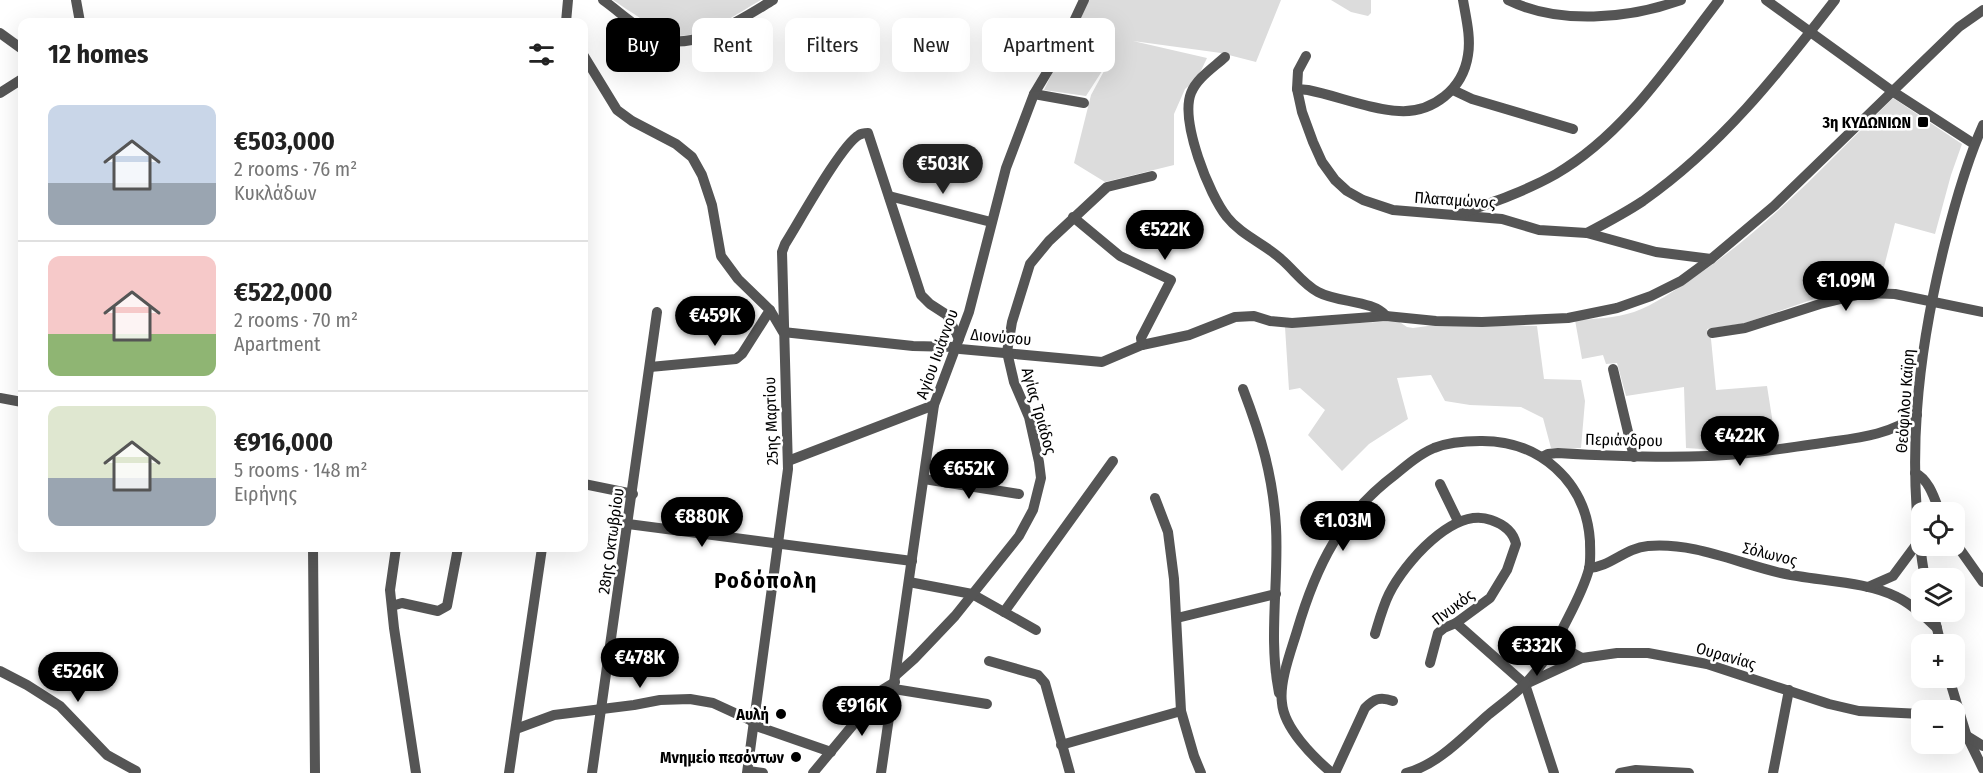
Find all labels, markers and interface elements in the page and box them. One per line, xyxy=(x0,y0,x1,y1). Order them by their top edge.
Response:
chip: Buy xyxy=(606,18,680,72)
chip: Rent xyxy=(692,18,773,72)
chip: Filters xyxy=(785,18,880,72)
chip: New xyxy=(892,18,970,72)
chip: Apartment xyxy=(982,18,1115,72)
icon: filters xyxy=(525,38,558,71)
text: 12 homes xyxy=(48,39,148,70)
place label: 3η ΚΥΔΩΝΙΩΝ xyxy=(1821,113,1911,132)
marker: 3η ΚΥΔΩΝΙΩΝ xyxy=(1916,115,1930,129)
text: €503,000 xyxy=(234,126,335,157)
icon: home xyxy=(96,129,168,201)
pin: €503K xyxy=(901,144,985,195)
text: €503K xyxy=(917,151,969,175)
text: 2 rooms · 76 m² xyxy=(234,157,357,181)
text: Κυκλάδων xyxy=(234,181,316,205)
street label: Πλαταμώνος xyxy=(1414,188,1497,212)
pin: €522K xyxy=(1123,210,1207,261)
text: €522K xyxy=(1140,217,1190,241)
pin: €1.09M xyxy=(1797,261,1895,312)
text: €1.09M xyxy=(1817,268,1875,292)
text: €522,000 xyxy=(234,277,333,308)
icon: home xyxy=(96,280,168,352)
pin: €459K xyxy=(673,296,757,347)
text: €459K xyxy=(689,303,741,327)
street label: Αγίου Ιωάννου xyxy=(912,306,962,402)
text: 2 rooms · 70 m² xyxy=(234,308,358,332)
street label: Διονύσου xyxy=(970,325,1032,349)
text: Apartment xyxy=(234,332,321,356)
street label: Θεόφιλου Καϊρη xyxy=(1892,348,1918,454)
street label: Αγίας Τριάδος xyxy=(1018,365,1061,457)
street label: 25ης Μαρτίου xyxy=(760,376,782,466)
pin: €422K xyxy=(1698,416,1782,467)
text: €422K xyxy=(1715,423,1765,447)
text: €916,000 xyxy=(234,427,333,458)
icon: home xyxy=(96,430,168,502)
street label: Περιάνδρου xyxy=(1585,430,1663,450)
pin: €652K xyxy=(927,449,1011,500)
text: €652K xyxy=(943,456,995,480)
text: 5 rooms · 148 m² xyxy=(234,458,368,482)
text: Ειρήνης xyxy=(234,482,297,506)
street label: 28ης Οκτωβρίου xyxy=(594,487,628,595)
pin: €880K xyxy=(660,497,744,548)
pin: €1.03M xyxy=(1294,501,1392,552)
map controls xyxy=(1911,502,1965,754)
button: locate xyxy=(1911,502,1965,556)
text: €880K xyxy=(675,504,729,528)
text: €1.03M xyxy=(1314,508,1372,532)
street label: Σόλωνος xyxy=(1741,538,1799,570)
district label: Ροδόπολη xyxy=(714,567,818,594)
button: layers xyxy=(1911,568,1965,622)
street label: Πνυκός xyxy=(1428,585,1478,629)
pin: €332K xyxy=(1495,626,1579,677)
text: €332K xyxy=(1512,633,1562,657)
button: + xyxy=(1911,634,1965,688)
pin: €478K xyxy=(598,638,682,689)
street label: Ουρανίας xyxy=(1694,638,1758,674)
text: €478K xyxy=(615,645,665,669)
pin: €526K xyxy=(36,652,120,703)
text: €526K xyxy=(52,659,104,683)
pin: €916K xyxy=(820,686,904,737)
text: €916K xyxy=(837,693,887,717)
button: − xyxy=(1911,700,1965,754)
place label: Αυλή xyxy=(735,705,769,724)
marker: Αυλή xyxy=(774,707,788,721)
place label: Μνημείο πεσόντων xyxy=(660,748,785,767)
marker: Μνημείο πεσόντων xyxy=(789,750,803,764)

